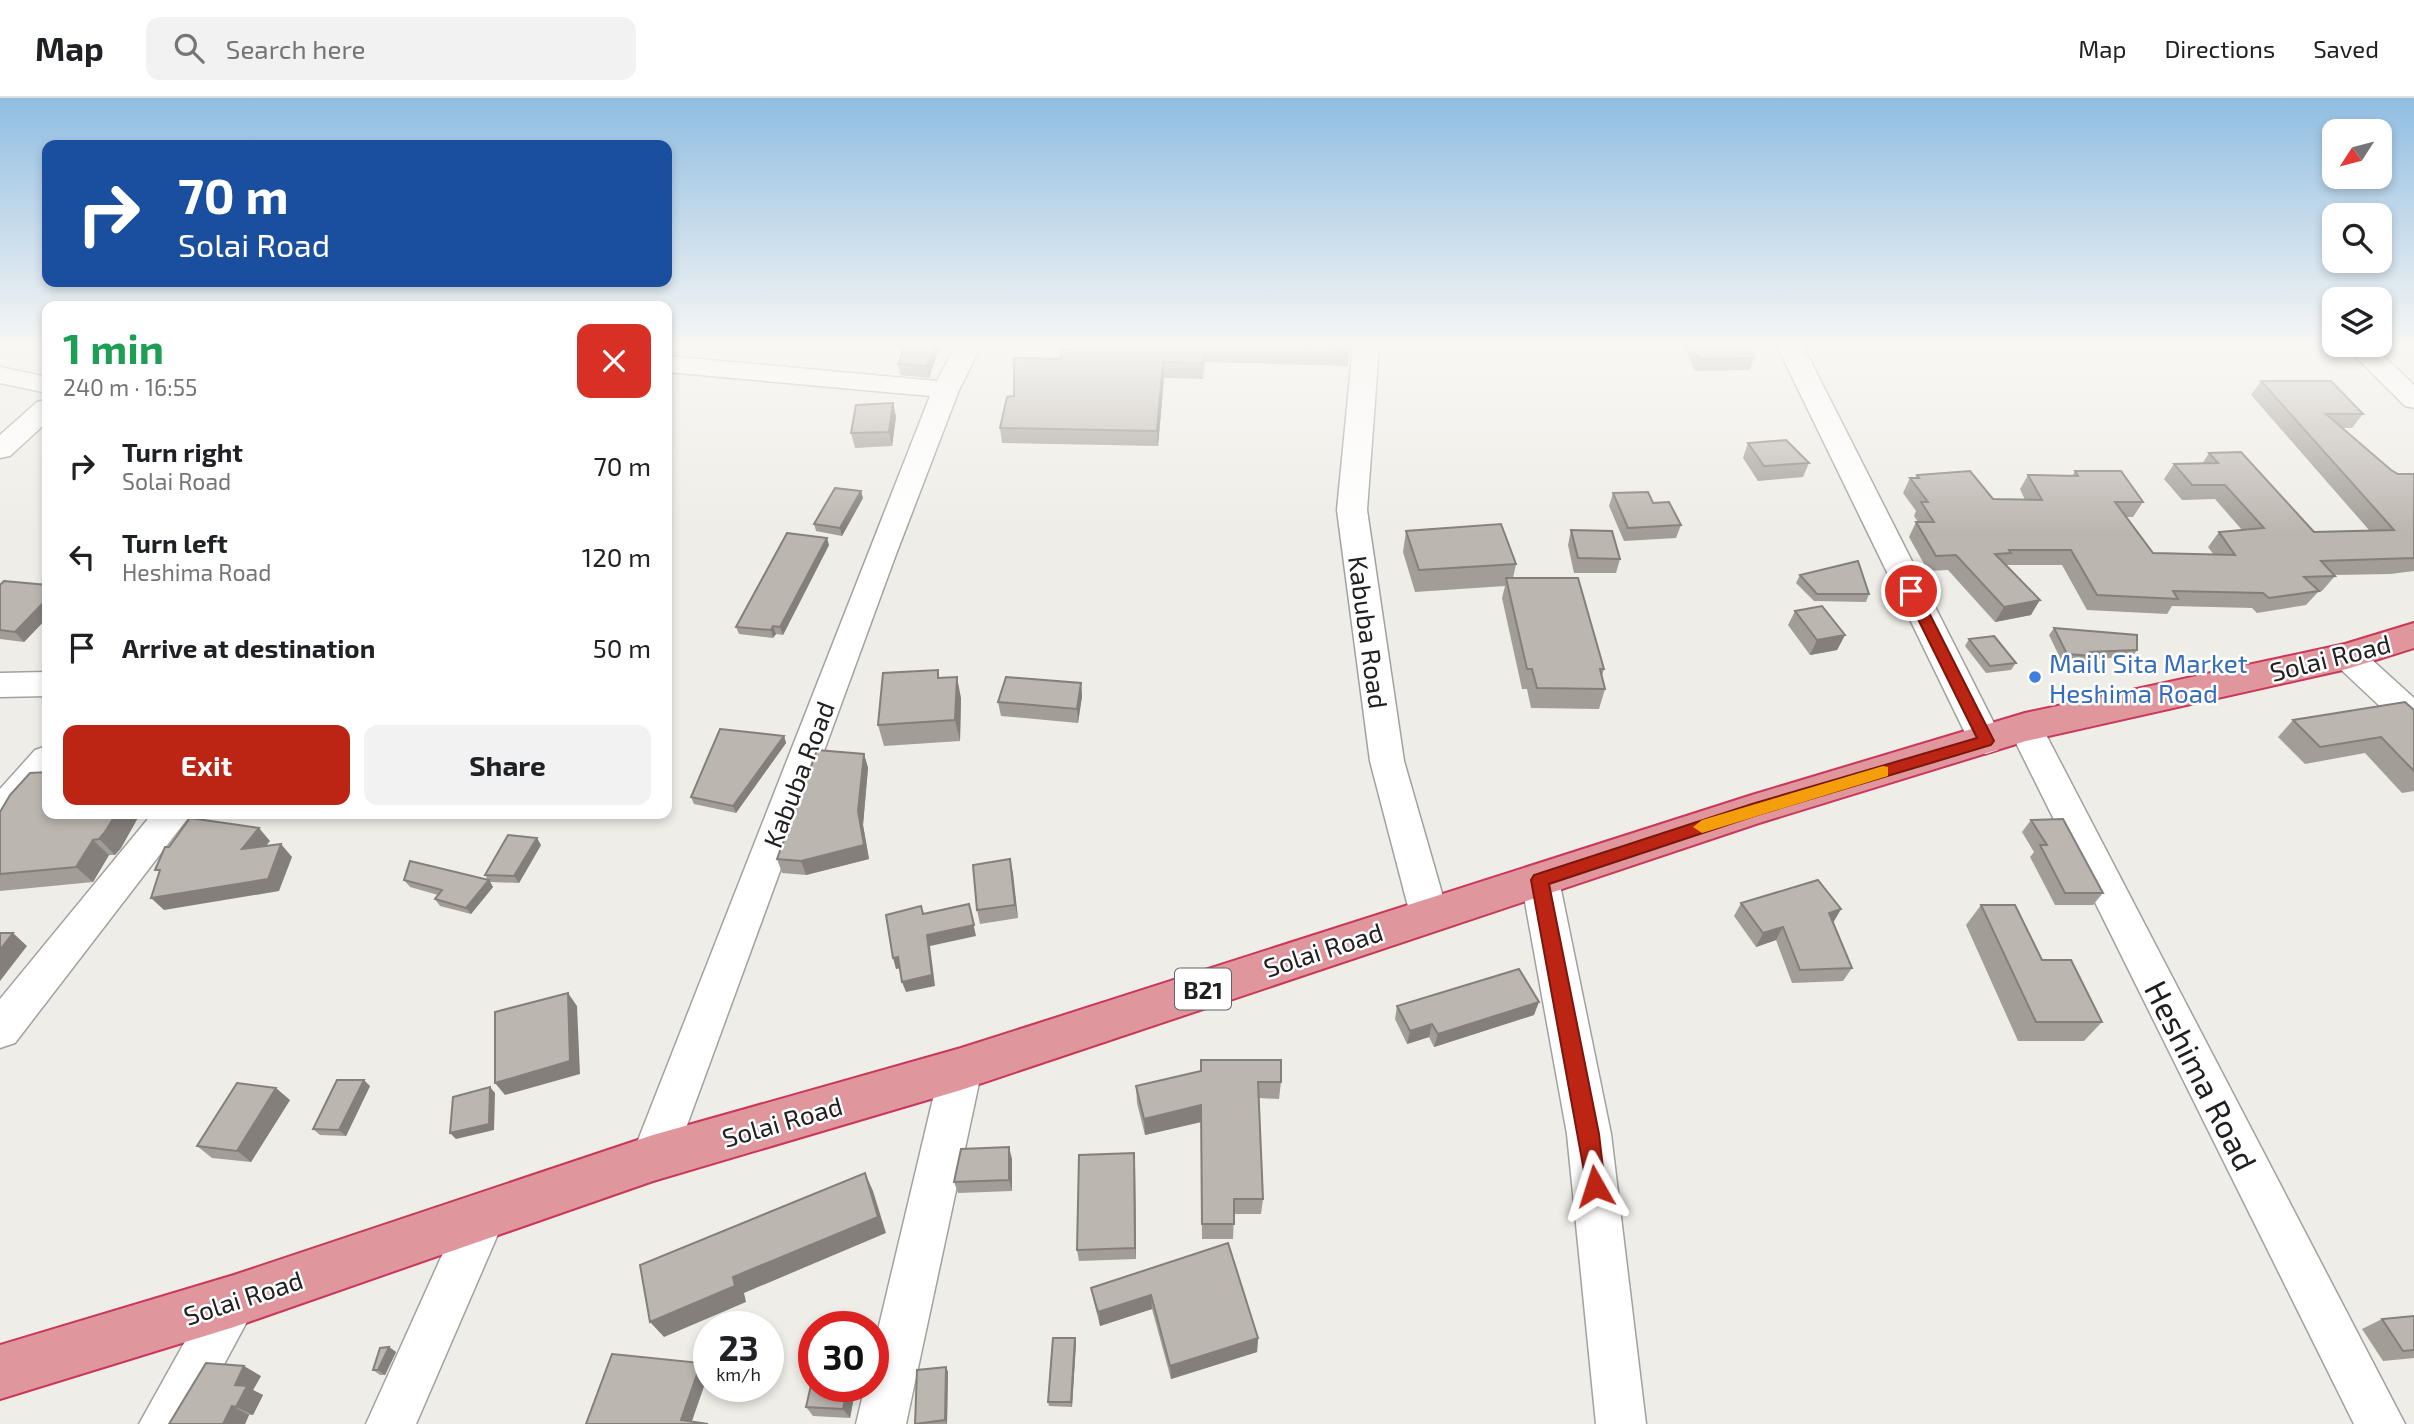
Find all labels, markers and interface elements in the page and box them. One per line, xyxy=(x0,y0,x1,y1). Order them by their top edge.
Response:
search box xyxy=(146,17,636,80)
text: Map xyxy=(35,28,104,68)
icon: search xyxy=(170,29,208,67)
text: Search here xyxy=(226,33,365,64)
text: Map xyxy=(2078,34,2126,63)
text: Directions xyxy=(2164,34,2275,63)
text: Saved xyxy=(2313,34,2379,63)
north arrow xyxy=(2322,119,2392,189)
map controls xyxy=(2322,119,2392,357)
text: 70 m xyxy=(178,165,289,224)
icon: right xyxy=(63,168,154,259)
button: search xyxy=(2322,203,2392,273)
text: Solai Road xyxy=(178,225,330,263)
button: layers xyxy=(2322,287,2392,357)
text: 1 min xyxy=(63,322,164,372)
button: close xyxy=(577,324,651,398)
text: 240 m · 16:55 xyxy=(63,373,197,401)
text: Turn right xyxy=(122,436,243,467)
icon: right xyxy=(63,447,101,485)
text: 70 m xyxy=(593,450,651,481)
text: Solai Road xyxy=(122,467,231,495)
text: Turn left xyxy=(122,527,228,558)
icon: left xyxy=(63,538,101,576)
text: 120 m xyxy=(582,541,651,572)
street label: Kabuba Road xyxy=(1343,554,1395,710)
text: Heshima Road xyxy=(122,558,271,586)
pin xyxy=(1881,561,1941,621)
icon: arrive xyxy=(1892,572,1930,610)
street label: Solai Road xyxy=(2266,627,2394,687)
icon: arrive xyxy=(63,629,101,667)
text: Arrive at destination xyxy=(122,632,375,663)
text: 50 m xyxy=(593,632,651,663)
place label: Maili Sita Market Heshima Road xyxy=(2049,647,2248,708)
marker: Maili Sita Market Heshima Road xyxy=(2027,669,2043,685)
street label: Kabuba Road xyxy=(756,697,840,851)
button: Exit xyxy=(63,725,350,805)
button: Share xyxy=(364,725,651,805)
street label: Solai Road xyxy=(1259,915,1387,983)
road number: B21 xyxy=(1175,968,1231,1010)
street label: Heshima Road xyxy=(2138,974,2266,1176)
street label: Solai Road xyxy=(718,1089,846,1153)
position arrow xyxy=(1558,1149,1632,1223)
street label: Solai Road xyxy=(179,1263,307,1331)
speed limit sign: 30 xyxy=(798,1311,889,1402)
text: 23 xyxy=(718,1326,759,1368)
text: km/h xyxy=(716,1363,761,1385)

